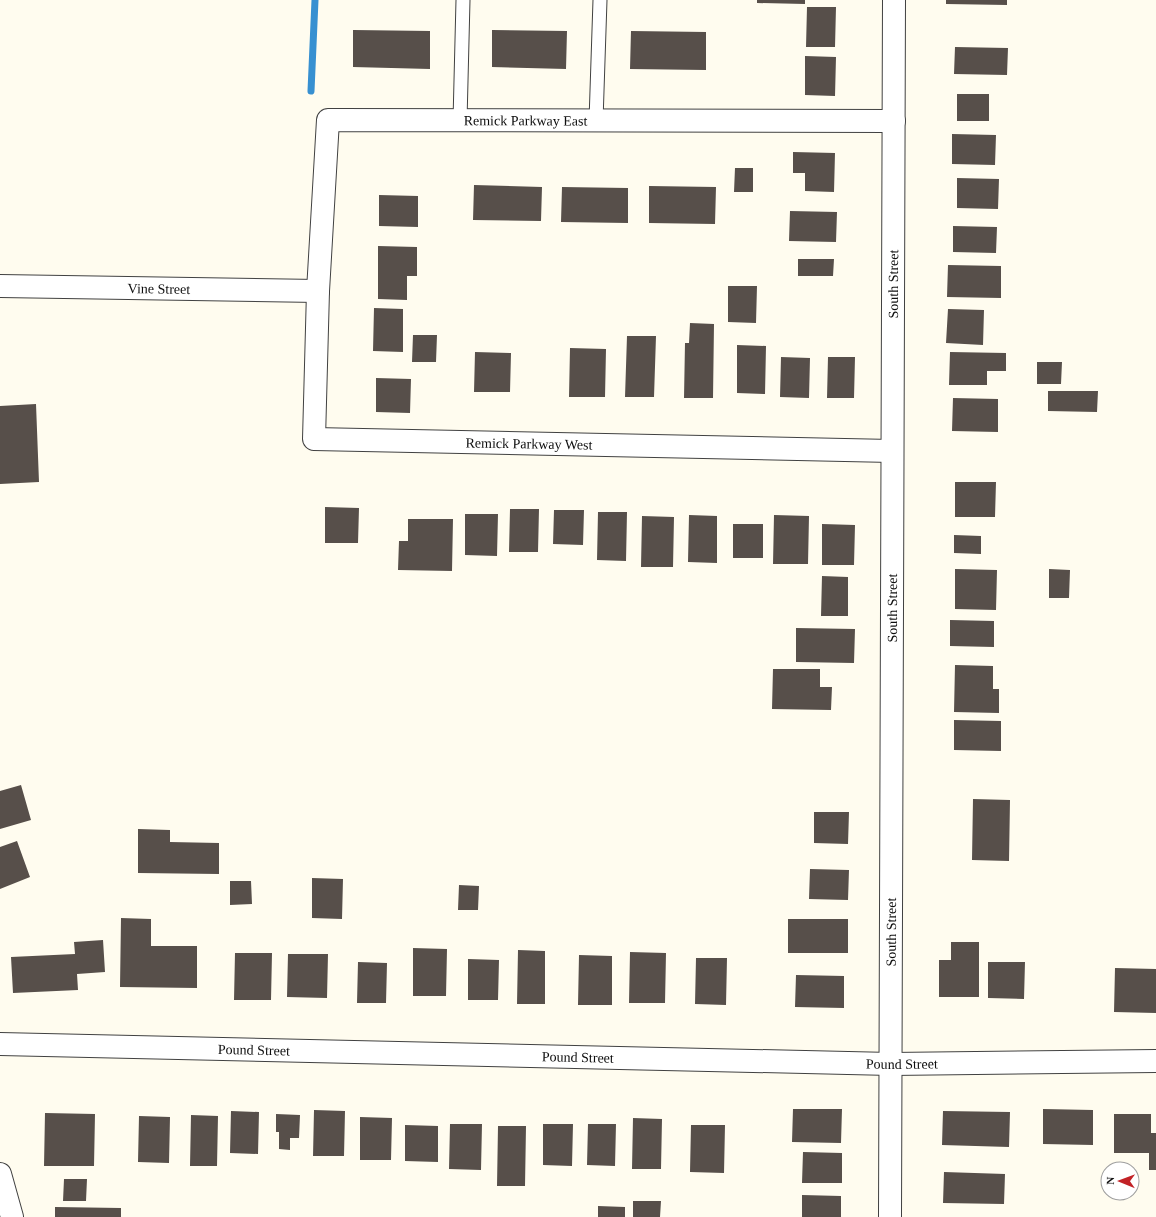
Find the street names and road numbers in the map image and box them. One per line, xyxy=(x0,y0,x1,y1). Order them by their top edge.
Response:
street label: Remick Parkway East xyxy=(464,113,588,128)
street label: South Street xyxy=(885,249,901,318)
street label: Vine Street xyxy=(128,281,190,296)
street label: Remick Parkway West xyxy=(465,435,593,453)
street label: South Street xyxy=(884,573,900,642)
street label: South Street xyxy=(883,897,899,966)
street label: Pound Street xyxy=(218,1041,290,1058)
street label: Pound Street xyxy=(542,1049,614,1065)
street label: Pound Street xyxy=(866,1056,938,1072)

